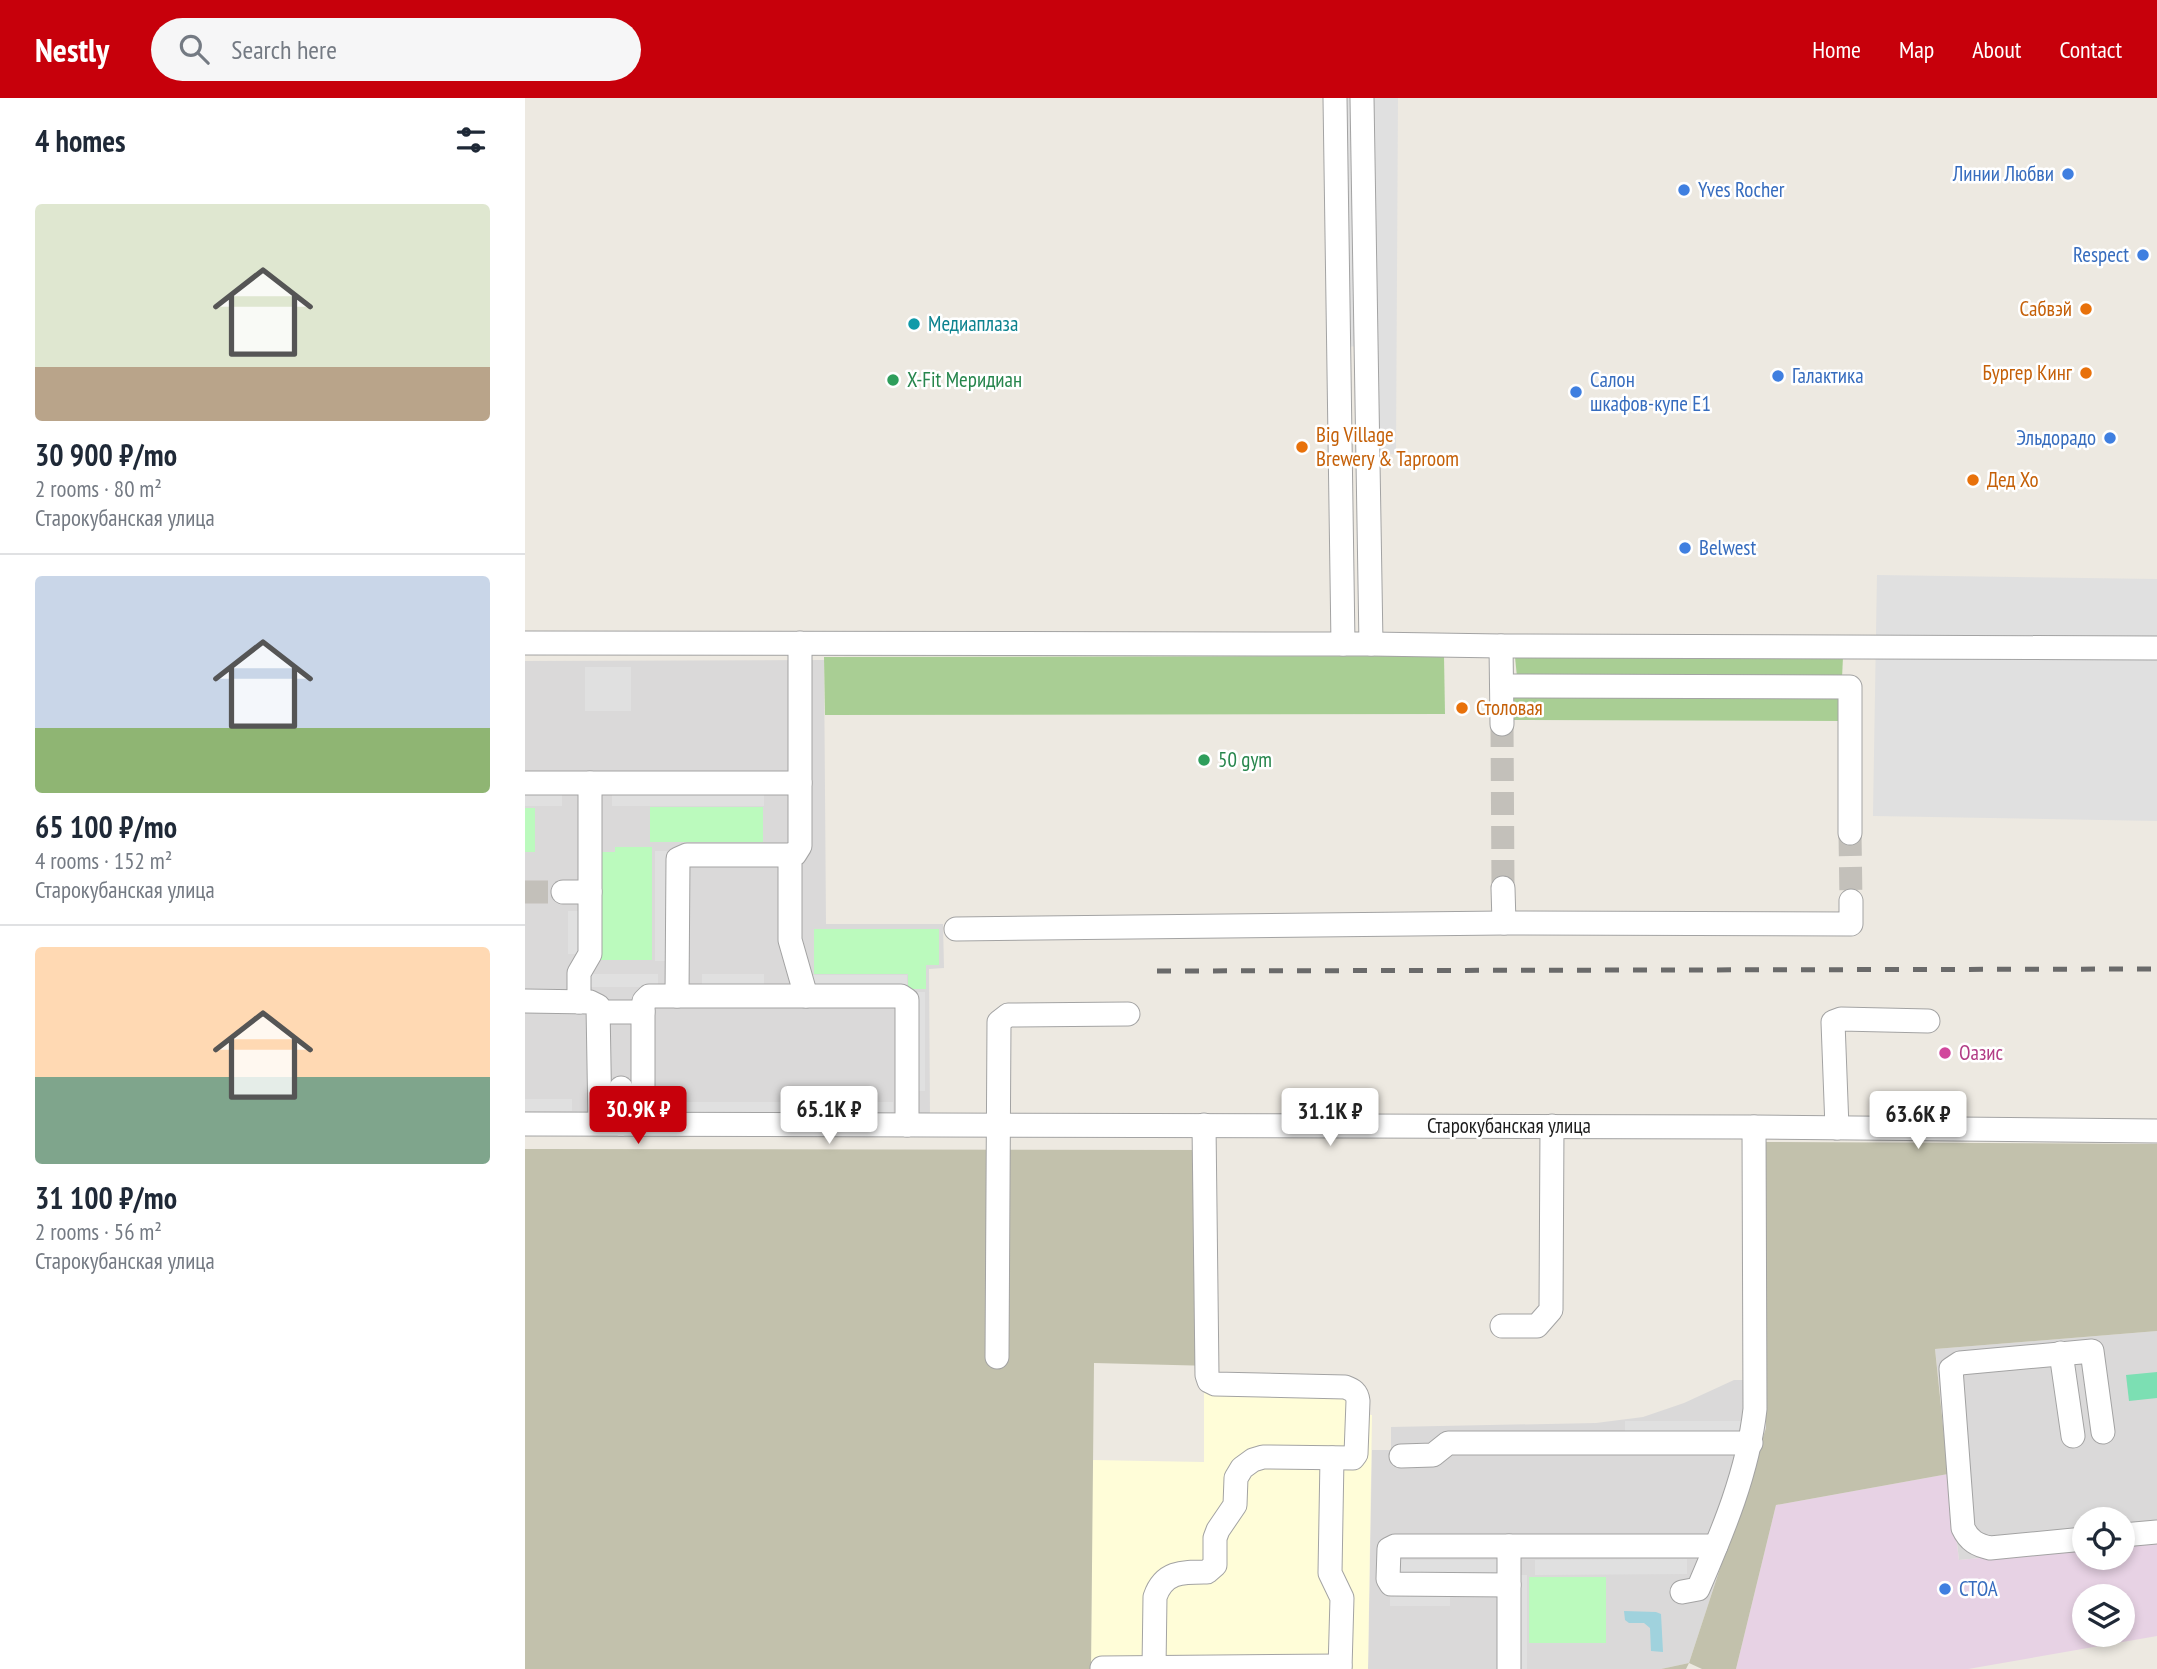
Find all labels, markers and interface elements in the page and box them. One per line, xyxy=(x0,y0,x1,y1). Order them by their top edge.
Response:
search box xyxy=(151,18,641,81)
text: Nestly xyxy=(35,28,109,71)
icon: search xyxy=(175,30,213,68)
text: Search here xyxy=(231,33,337,66)
text: Home xyxy=(1812,34,1861,65)
text: Map xyxy=(1899,34,1934,65)
text: About xyxy=(1972,34,2021,65)
text: Contact xyxy=(2059,34,2122,65)
text: 4 homes xyxy=(35,121,126,160)
icon: filters xyxy=(452,121,490,159)
place label: Линии Любви xyxy=(1952,160,2054,187)
marker: Линии Любви xyxy=(2060,166,2076,182)
place label: Yves Rocher xyxy=(1698,176,1785,203)
marker: Yves Rocher xyxy=(1676,182,1692,198)
place label: Respect xyxy=(2073,241,2129,268)
marker: Respect xyxy=(2135,247,2151,263)
icon: home xyxy=(200,249,326,375)
place label: Сабвэй xyxy=(2019,295,2072,322)
marker: Сабвэй xyxy=(2078,301,2094,317)
place label: Медиаплаза xyxy=(928,310,1018,337)
marker: Медиаплаза xyxy=(906,316,922,332)
place label: Бургер Кинг xyxy=(1982,359,2073,386)
place label: Галактика xyxy=(1792,362,1864,389)
marker: Бургер Кинг xyxy=(2078,365,2094,381)
place label: X-Fit Меридиан xyxy=(907,366,1022,393)
place label: Салон шкафов-купе Е1 xyxy=(1590,366,1711,417)
marker: Галактика xyxy=(1770,368,1786,384)
marker: X-Fit Меридиан xyxy=(885,372,901,388)
marker: Салон шкафов-купе Е1 xyxy=(1568,384,1584,400)
place label: Big Village Brewery & Taproom xyxy=(1316,421,1459,472)
place label: Эльдорадо xyxy=(2016,424,2096,451)
marker: Эльдорадо xyxy=(2102,430,2118,446)
text: 30 900 ₽/mo xyxy=(35,435,177,474)
marker: Big Village Brewery & Taproom xyxy=(1294,439,1310,455)
place label: Дед Хо xyxy=(1987,466,2039,493)
marker: Дед Хо xyxy=(1965,472,1981,488)
text: 2 rooms · 80 m² xyxy=(35,474,162,503)
text: Старокубанская улица xyxy=(35,503,215,532)
place label: Belwest xyxy=(1699,534,1756,561)
marker: Belwest xyxy=(1677,540,1693,556)
icon: home xyxy=(200,621,326,747)
place label: Столовая xyxy=(1476,694,1543,721)
marker: Столовая xyxy=(1454,700,1470,716)
place label: 50 gym xyxy=(1218,746,1272,773)
marker: 50 gym xyxy=(1196,752,1212,768)
text: 65 100 ₽/mo xyxy=(35,807,177,846)
text: 4 rooms · 152 m² xyxy=(35,846,172,875)
text: Старокубанская улица xyxy=(35,875,215,904)
icon: home xyxy=(200,992,326,1118)
place label: Оазис xyxy=(1959,1039,2004,1066)
marker: Оазис xyxy=(1937,1045,1953,1061)
pin: 30.9K ₽ xyxy=(573,1086,703,1146)
pin: 65.1K ₽ xyxy=(764,1086,894,1146)
pin: 31.1K ₽ xyxy=(1265,1088,1395,1148)
pin: 63.6K ₽ xyxy=(1853,1091,1983,1151)
text: 30.9K ₽ xyxy=(606,1094,670,1123)
text: 65.1K ₽ xyxy=(797,1094,861,1123)
text: 31.1K ₽ xyxy=(1298,1096,1362,1125)
text: 63.6K ₽ xyxy=(1886,1099,1950,1128)
street label: Старокубанская улица xyxy=(1427,1112,1591,1139)
text: 31 100 ₽/mo xyxy=(35,1178,177,1217)
text: 2 rooms · 56 m² xyxy=(35,1217,162,1246)
text: Старокубанская улица xyxy=(35,1246,215,1275)
map controls xyxy=(2072,1507,2135,1647)
button: locate xyxy=(2072,1507,2135,1570)
place label: СТОА xyxy=(1959,1575,1998,1602)
marker: СТОА xyxy=(1937,1581,1953,1597)
button: layers xyxy=(2072,1584,2135,1647)

